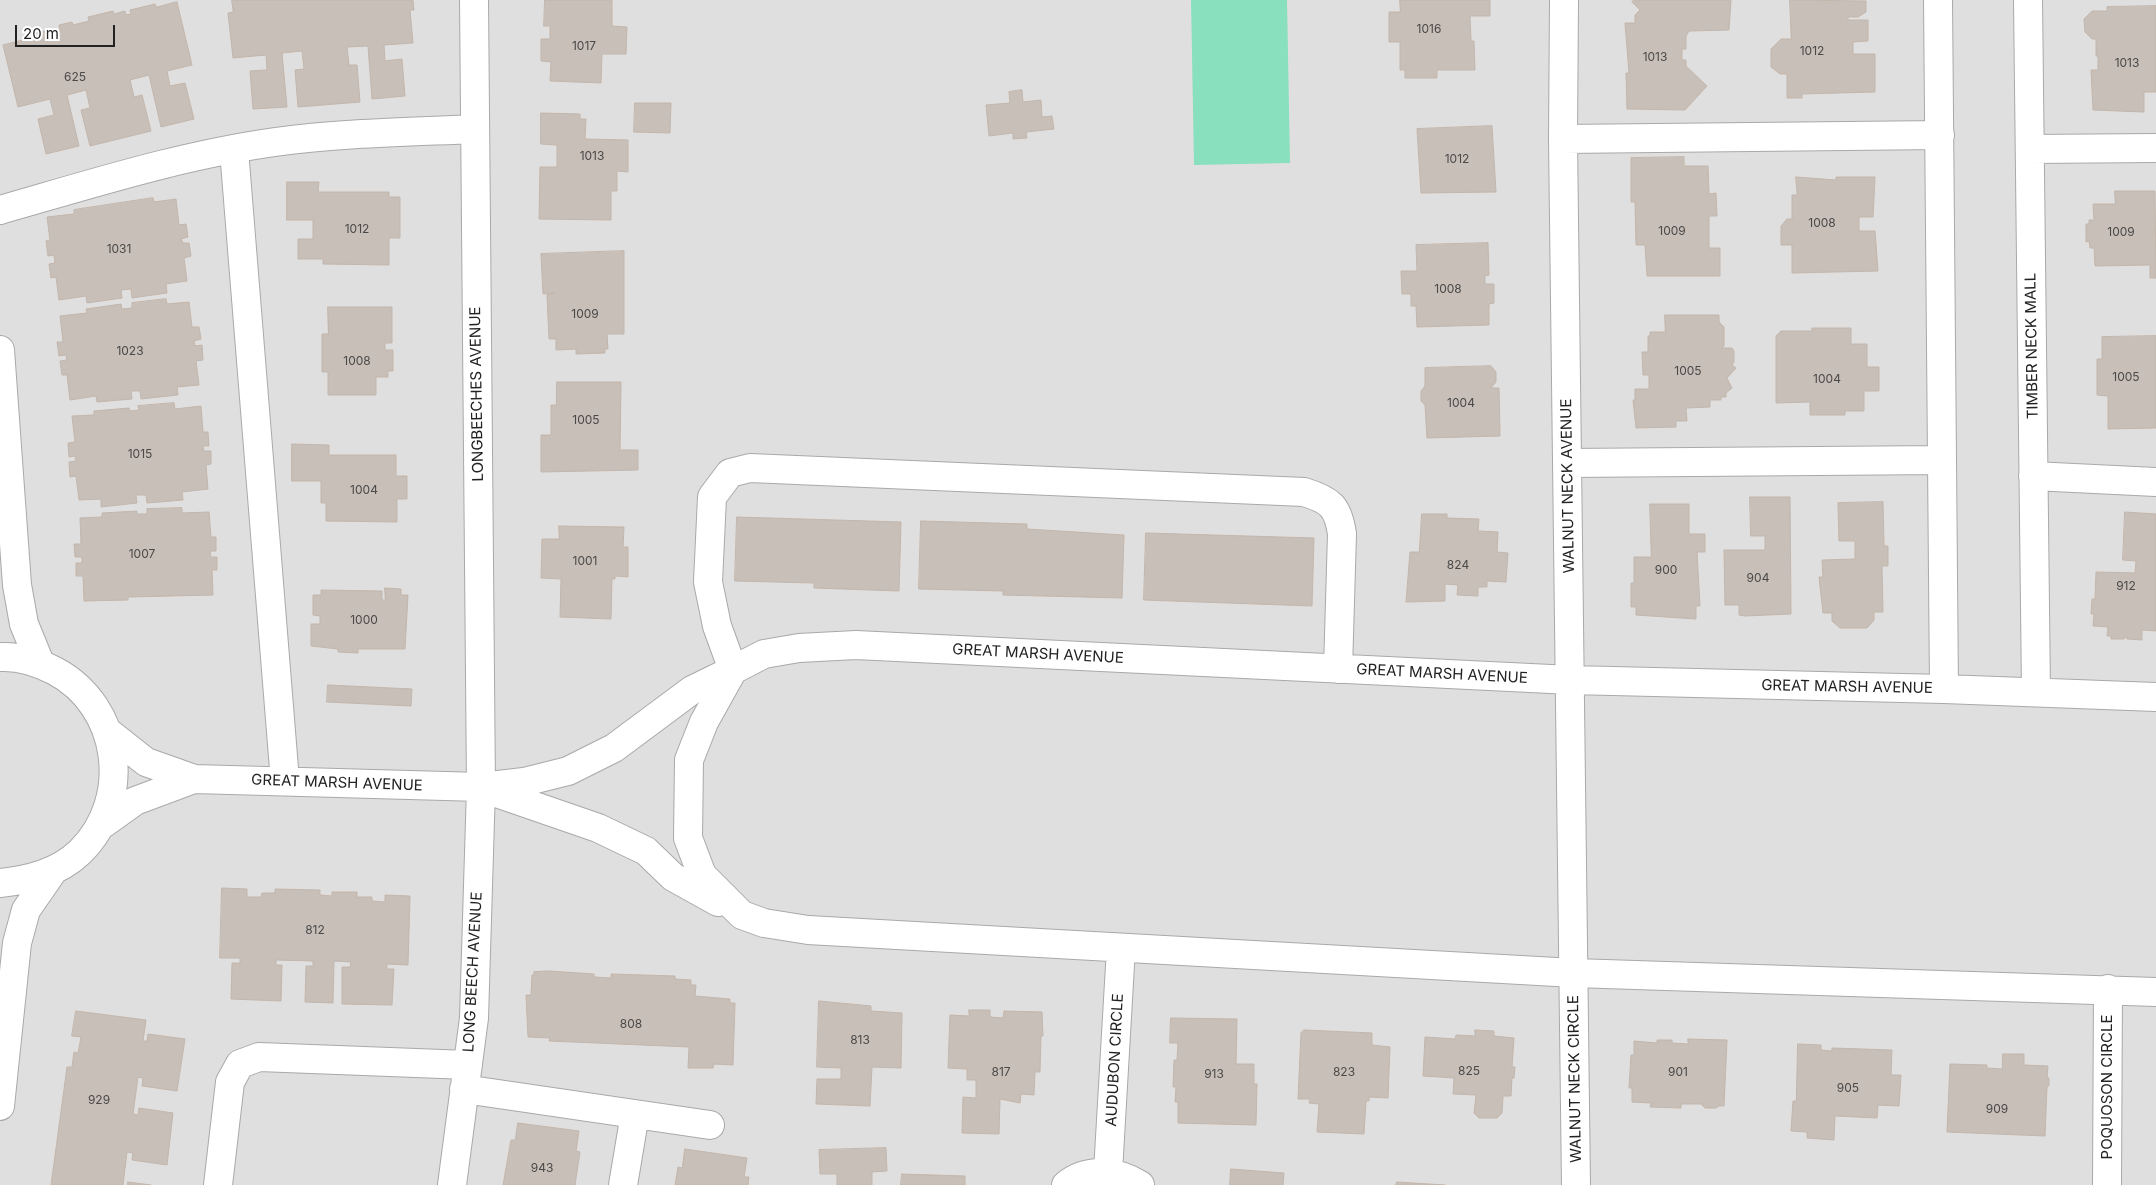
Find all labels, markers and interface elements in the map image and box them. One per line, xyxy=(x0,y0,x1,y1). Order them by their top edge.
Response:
scale bar xyxy=(18,15,118,47)
house number: 1016 xyxy=(1417,22,1441,36)
text: 20 m xyxy=(23,24,59,43)
house number: 1017 xyxy=(572,39,596,53)
house number: 1012 xyxy=(1800,44,1824,58)
house number: 1013 xyxy=(1643,50,1667,64)
house number: 1013 xyxy=(2115,56,2139,70)
house number: 625 xyxy=(64,70,86,84)
house number: 1013 xyxy=(580,149,604,163)
house number: 1012 xyxy=(1445,152,1469,166)
house number: 1008 xyxy=(1808,216,1836,230)
house number: 1012 xyxy=(345,222,369,236)
house number: 1009 xyxy=(1658,224,1686,238)
house number: 1009 xyxy=(2107,225,2135,239)
house number: 1031 xyxy=(107,242,131,256)
street label: TIMBER NECK MALL xyxy=(2022,273,2042,419)
house number: 1008 xyxy=(1434,282,1462,296)
street label: LONGBEECHES AVENUE xyxy=(466,306,488,482)
house number: 1009 xyxy=(571,307,599,321)
house number: 1023 xyxy=(116,344,144,358)
house number: 1008 xyxy=(343,354,371,368)
house number: 1005 xyxy=(1674,364,1702,378)
house number: 1005 xyxy=(2112,370,2140,384)
house number: 1004 xyxy=(1813,372,1841,386)
house number: 1004 xyxy=(1447,396,1475,410)
street label: WALNUT NECK AVENUE xyxy=(1557,398,1579,574)
house number: 1005 xyxy=(572,413,600,427)
house number: 1015 xyxy=(128,447,152,461)
house number: 1004 xyxy=(350,483,378,497)
house number: 1007 xyxy=(129,547,155,561)
house number: 1001 xyxy=(573,554,597,568)
house number: 824 xyxy=(1447,558,1469,572)
house number: 900 xyxy=(1655,563,1677,577)
house number: 904 xyxy=(1747,571,1769,585)
house number: 912 xyxy=(2116,579,2136,593)
house number: 1000 xyxy=(350,613,378,627)
street label: GREAT MARSH AVENUE xyxy=(952,641,1124,667)
street label: GREAT MARSH AVENUE xyxy=(1356,661,1528,687)
street label: GREAT MARSH AVENUE xyxy=(1761,677,1933,697)
street label: GREAT MARSH AVENUE xyxy=(251,771,423,795)
street label: LONG BEECH AVENUE xyxy=(460,891,486,1053)
house number: 812 xyxy=(305,923,325,937)
street label: AUDUBON CIRCLE xyxy=(1103,993,1127,1127)
street label: WALNUT NECK CIRCLE xyxy=(1565,995,1585,1163)
street label: POQUOSON CIRCLE xyxy=(2098,1015,2116,1159)
house number: 808 xyxy=(620,1017,642,1031)
house number: 813 xyxy=(850,1033,870,1047)
house number: 825 xyxy=(1458,1064,1480,1078)
house number: 817 xyxy=(991,1065,1011,1079)
house number: 823 xyxy=(1333,1065,1355,1079)
house number: 901 xyxy=(1668,1065,1688,1079)
house number: 913 xyxy=(1204,1067,1224,1081)
house number: 905 xyxy=(1837,1081,1859,1095)
house number: 929 xyxy=(88,1093,110,1107)
house number: 909 xyxy=(1986,1102,2008,1116)
house number: 943 xyxy=(531,1161,553,1175)

